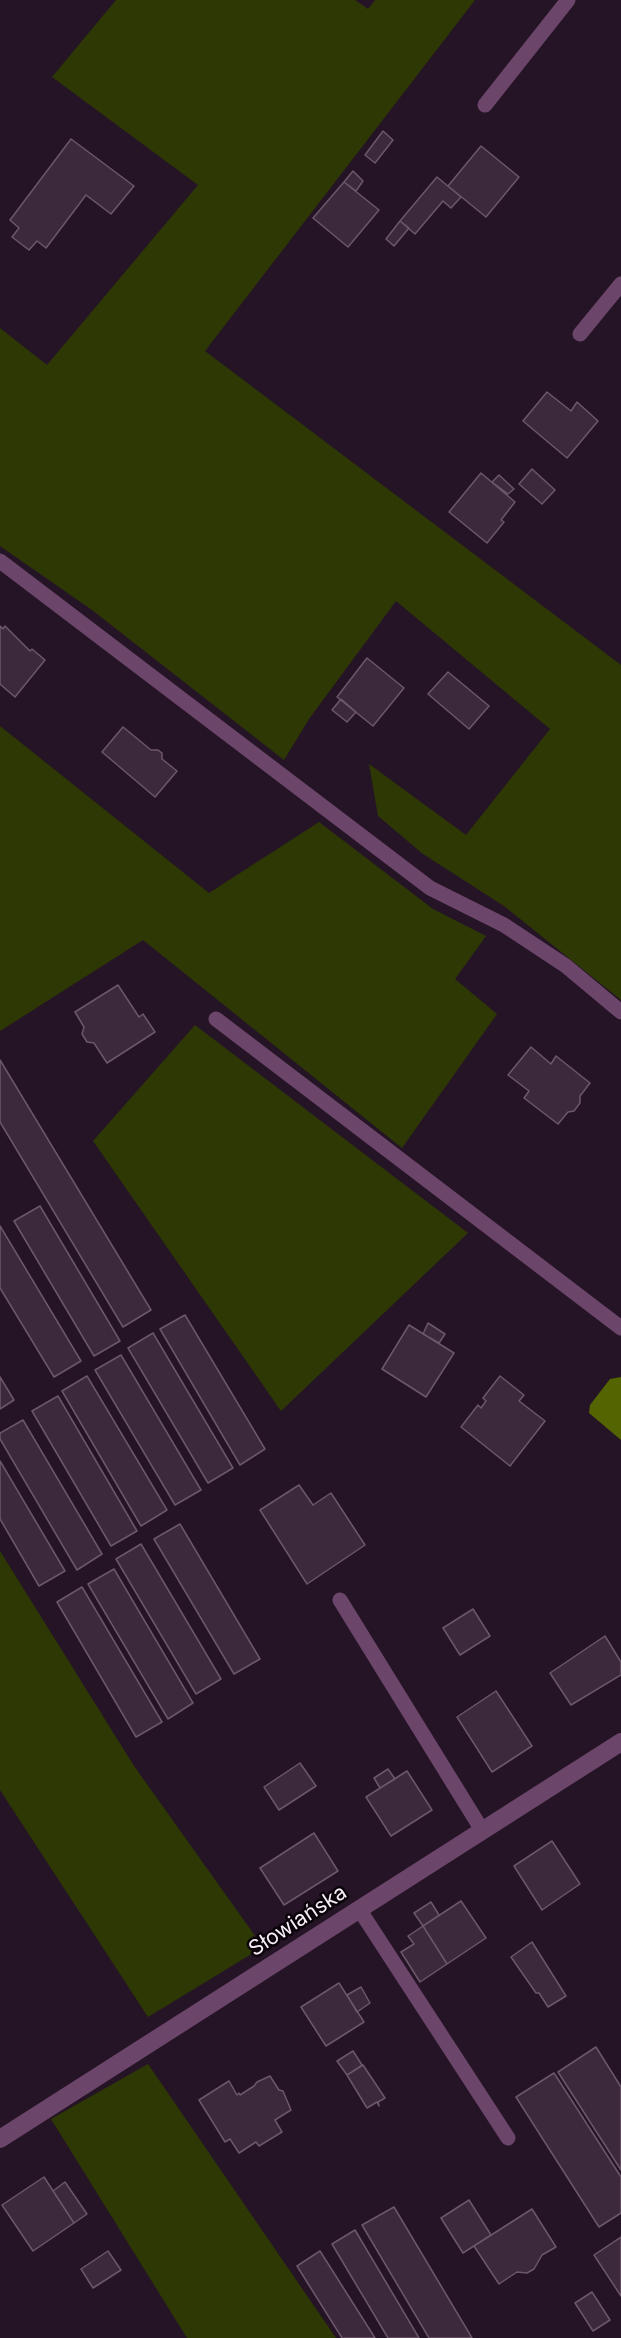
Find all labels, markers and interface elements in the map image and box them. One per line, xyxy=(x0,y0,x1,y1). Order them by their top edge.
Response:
street label: Słowiańska xyxy=(244,1880,352,1962)

